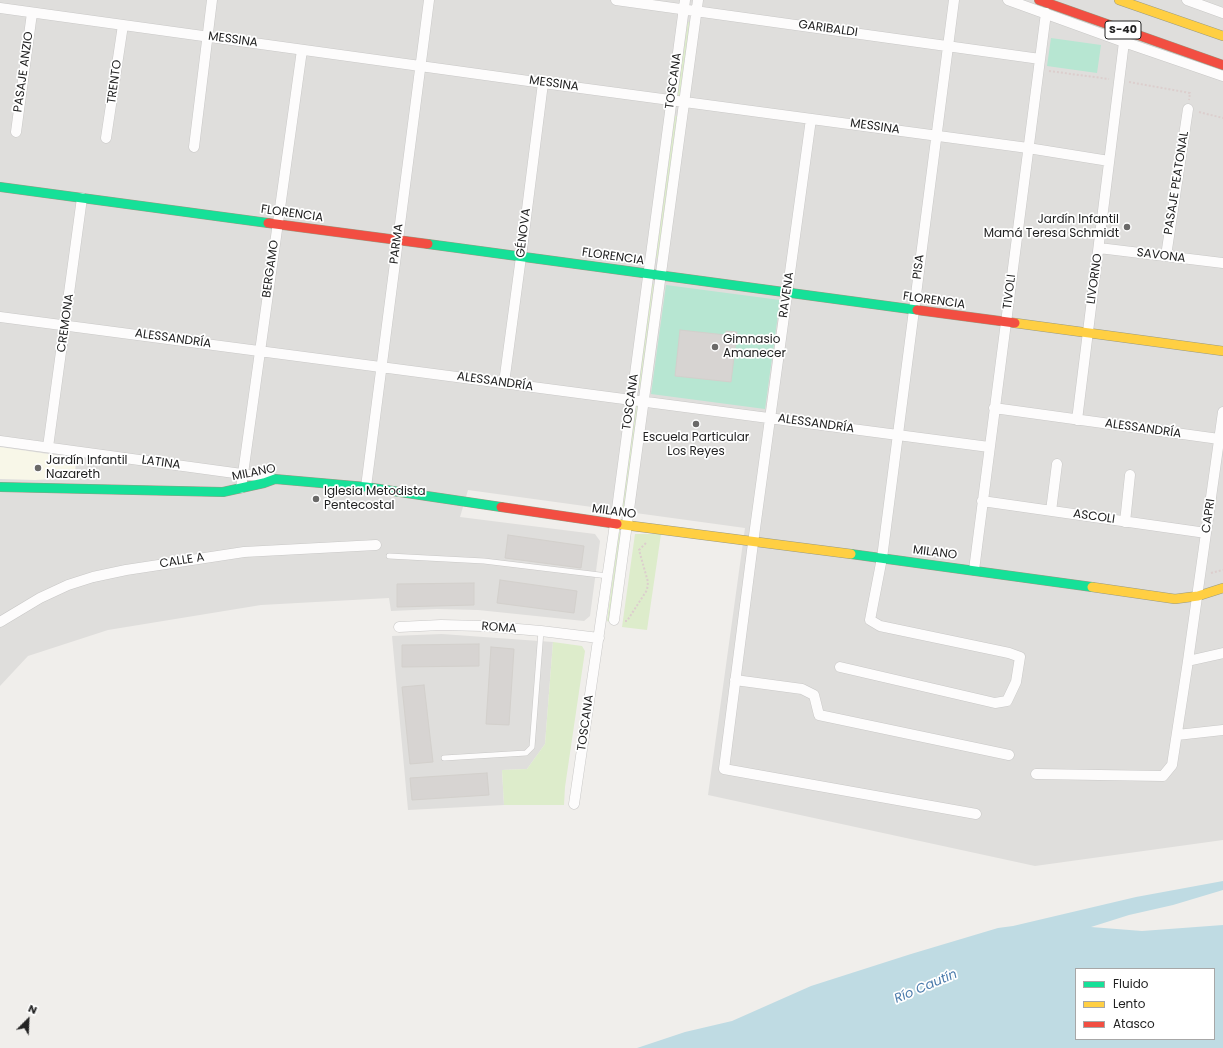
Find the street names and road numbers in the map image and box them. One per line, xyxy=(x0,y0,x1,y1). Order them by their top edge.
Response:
street label: GARIBALDI xyxy=(797,18,859,40)
road number: S-40 xyxy=(1105,21,1141,39)
street label: MESSINA xyxy=(207,29,259,51)
street label: PASAJE ANZIO xyxy=(11,31,37,113)
street label: TOSCANA xyxy=(663,52,685,110)
street label: TRENTO xyxy=(105,59,125,105)
street label: MESSINA xyxy=(528,73,580,95)
street label: MESSINA xyxy=(849,116,901,138)
street label: PASAJE PEATONAL xyxy=(1162,130,1192,236)
street label: FLORENCIA xyxy=(260,202,324,226)
street label: GÉNOVA xyxy=(514,208,534,258)
street label: PARMA xyxy=(387,223,407,265)
street label: BERGAMO xyxy=(260,239,282,299)
street label: FLORENCIA xyxy=(581,245,645,269)
street label: SAVONA xyxy=(1136,246,1186,266)
street label: LIVORNO xyxy=(1084,253,1106,305)
street label: PISA xyxy=(910,254,928,280)
street label: RAVENA xyxy=(777,271,797,319)
street label: TIVOLI xyxy=(1001,274,1019,310)
street label: FLORENCIA xyxy=(902,289,966,313)
street label: CREMONA xyxy=(55,293,77,353)
street label: ALESSANDRÍA xyxy=(134,327,212,351)
street label: ALESSANDRÍA xyxy=(456,370,534,394)
street label: TOSCANA xyxy=(620,373,642,431)
street label: ALESSANDRÍA xyxy=(777,412,855,436)
street label: ALESSANDRÍA xyxy=(1104,417,1182,441)
street label: LATINA xyxy=(141,453,181,473)
street label: MILANO xyxy=(231,462,277,484)
street label: CAPRI xyxy=(1199,498,1219,534)
street label: MILANO xyxy=(591,502,637,522)
street label: ASCOLI xyxy=(1072,507,1116,527)
street label: MILANO xyxy=(912,543,958,563)
street label: CALLE A xyxy=(159,550,205,572)
street label: ROMA xyxy=(481,620,517,636)
street label: TOSCANA xyxy=(575,694,597,752)

